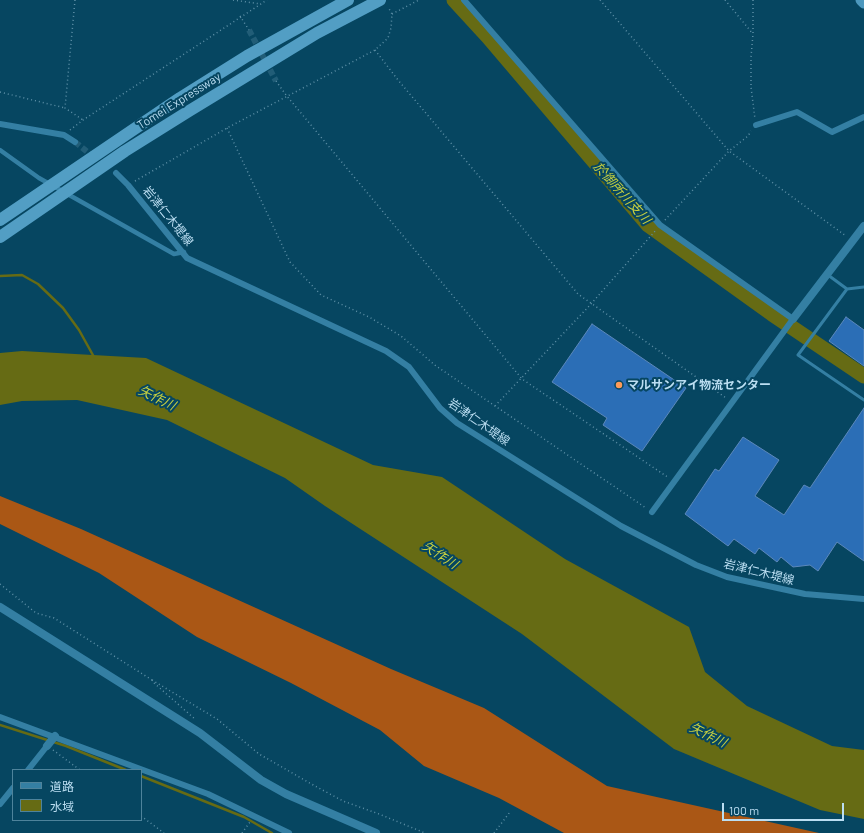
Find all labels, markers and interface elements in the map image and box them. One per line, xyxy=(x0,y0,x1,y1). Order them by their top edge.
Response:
street label: Tomei Expressway xyxy=(135,70,223,132)
water label: 於御所川支川 xyxy=(590,159,654,227)
street label: 岩津仁木堤線 xyxy=(140,183,196,249)
place label: マルサンアイ物流センター xyxy=(627,378,771,392)
marker: マルサンアイ物流センター xyxy=(614,380,624,390)
water label: 矢作川 xyxy=(136,382,178,414)
street label: 岩津仁木堤線 xyxy=(445,395,513,449)
water label: 矢作川 xyxy=(419,538,461,572)
street label: 岩津仁木堤線 xyxy=(722,556,796,588)
water label: 矢作川 xyxy=(687,719,729,751)
legend xyxy=(12,769,142,821)
text: 道路 xyxy=(50,779,74,793)
scale bar xyxy=(724,795,846,821)
text: 水域 xyxy=(50,799,74,813)
text: 100 m xyxy=(729,803,759,817)

